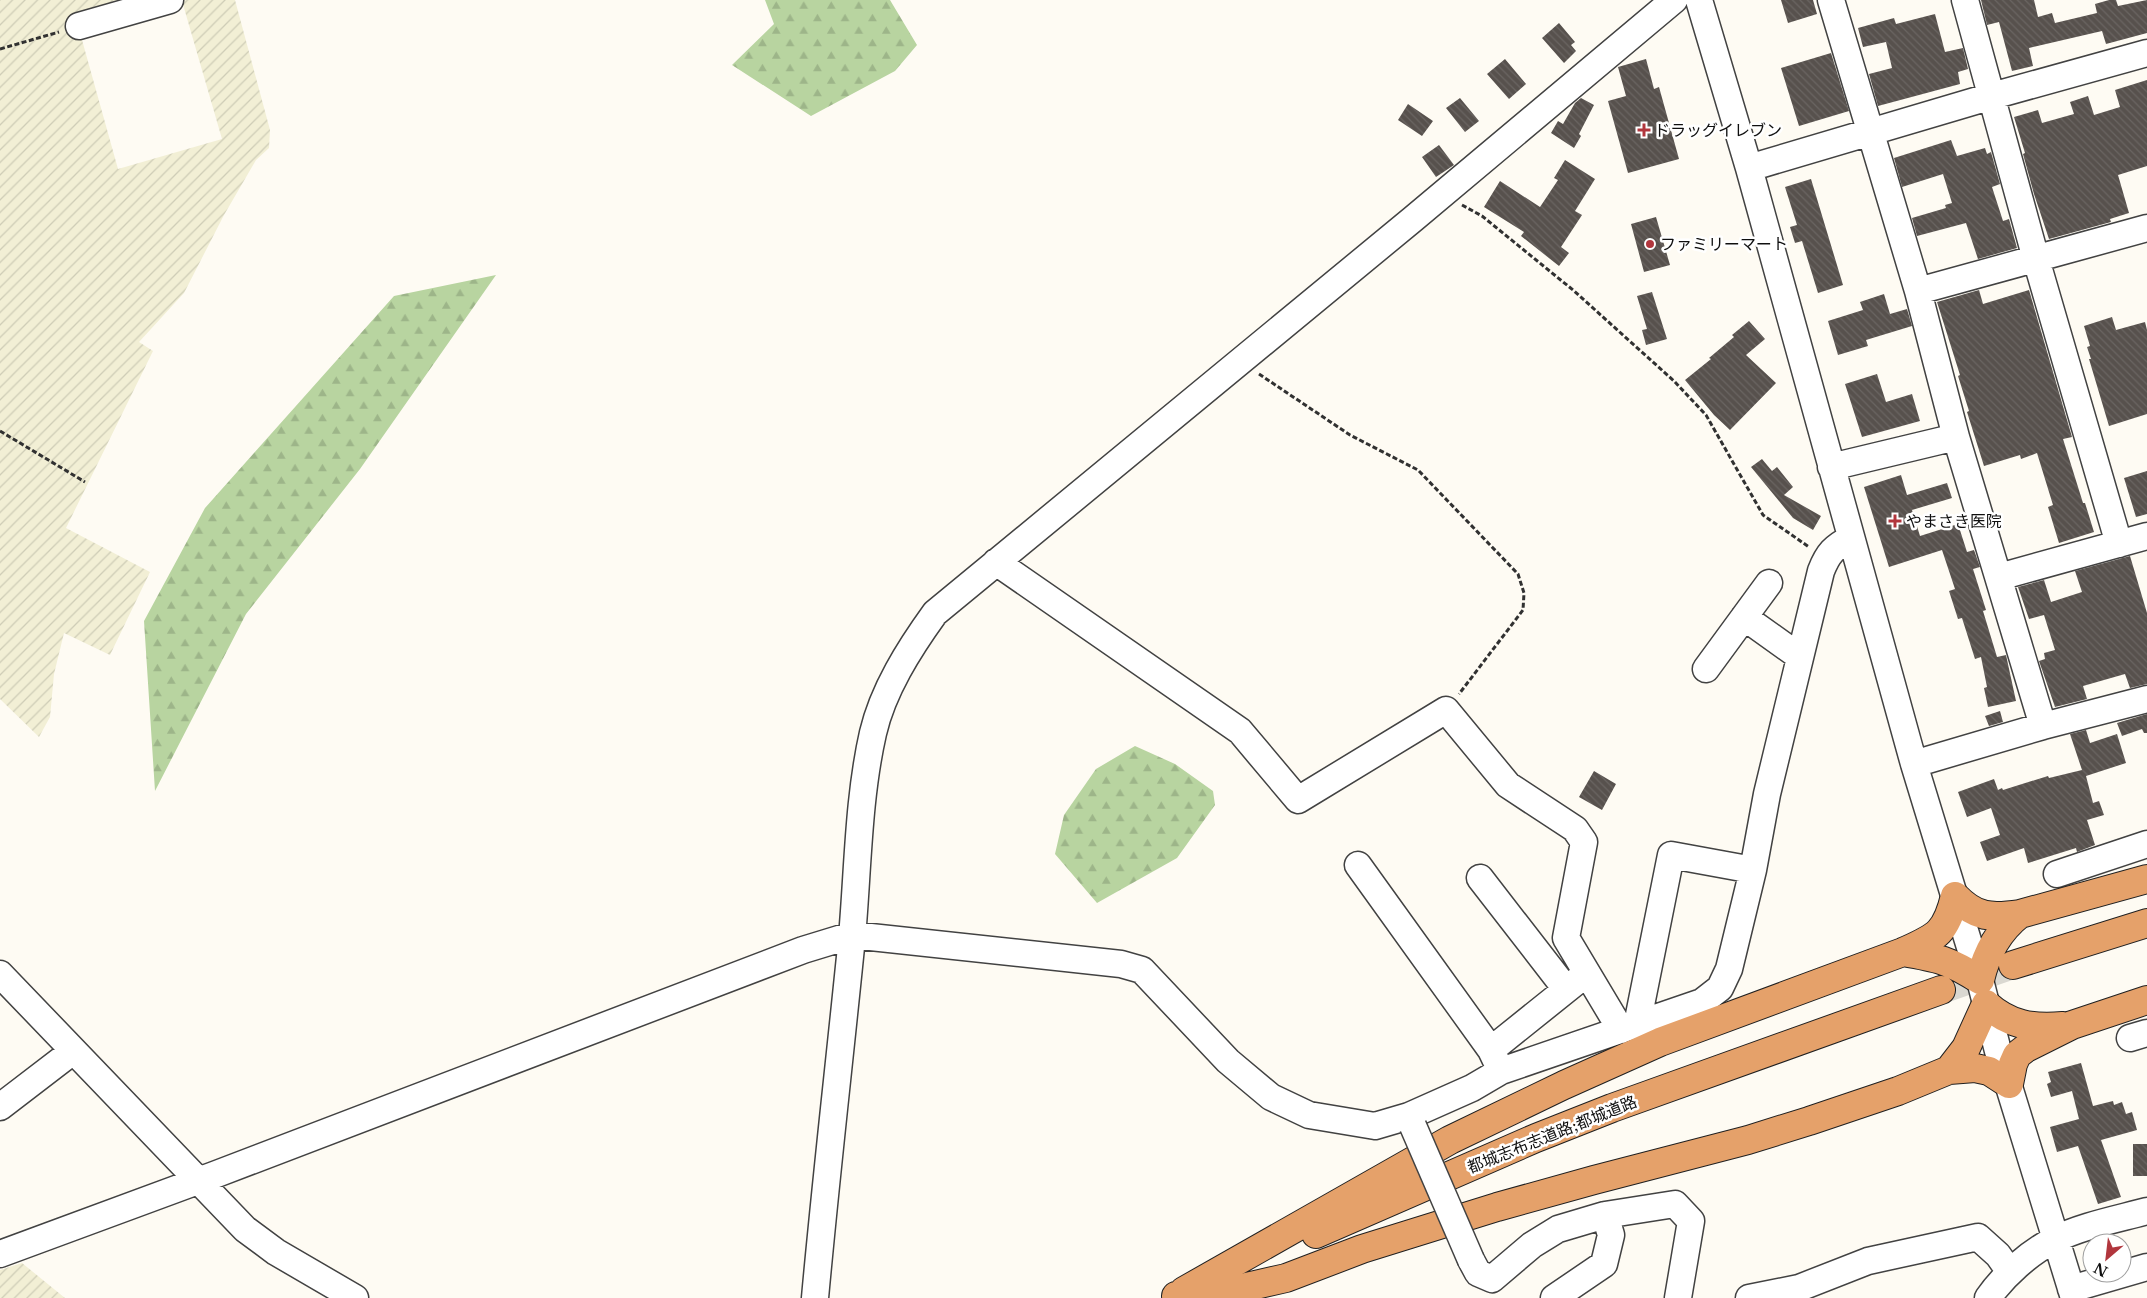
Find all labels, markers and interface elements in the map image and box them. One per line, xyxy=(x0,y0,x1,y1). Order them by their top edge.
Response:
place label: ドラッグイレブン xyxy=(1654,120,1782,140)
marker: ドラッグイレブン xyxy=(1638,124,1650,136)
place label: ファミリーマート xyxy=(1660,234,1788,254)
marker: ファミリーマート xyxy=(1644,238,1656,250)
place label: やまさき医院 xyxy=(1906,511,2002,531)
marker: やまさき医院 xyxy=(1888,514,1902,528)
street label: 都城志布志道路;都城道路 xyxy=(1464,1091,1640,1177)
north arrow xyxy=(2082,1233,2132,1283)
text: N xyxy=(2091,1258,2111,1281)

